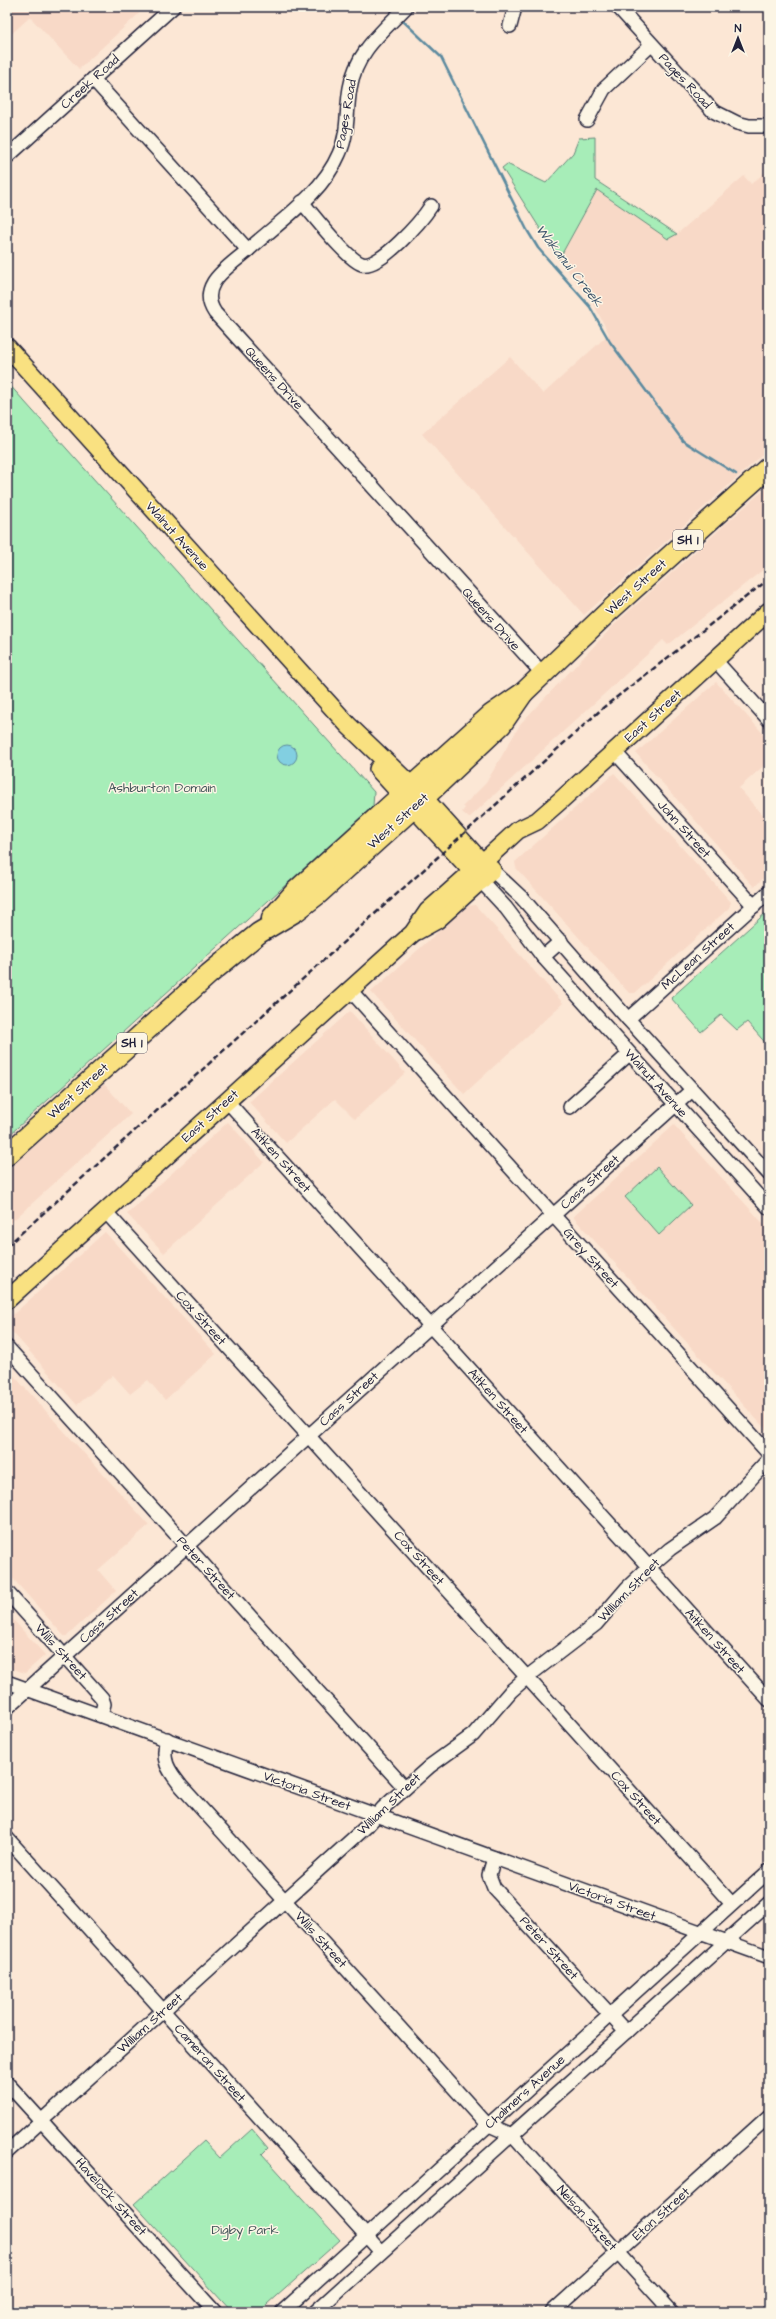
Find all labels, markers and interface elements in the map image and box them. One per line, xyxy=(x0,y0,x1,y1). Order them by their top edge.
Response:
north arrow xyxy=(718,18,758,58)
text: N xyxy=(735,21,742,36)
street label: Pages Road xyxy=(654,49,716,114)
street label: Creek Road xyxy=(57,51,124,113)
street label: Pages Road xyxy=(331,78,362,150)
water label: Wakanui Creek xyxy=(531,221,608,312)
street label: Queens Drive xyxy=(241,342,307,414)
street label: Walnut Avenue xyxy=(141,498,213,574)
road number: SH 1 xyxy=(673,530,703,550)
street label: West Street xyxy=(602,554,671,619)
street label: Queens Drive xyxy=(458,583,524,655)
street label: East Street xyxy=(620,685,686,747)
park label: Ashburton Domain xyxy=(108,779,216,797)
street label: West Street xyxy=(364,788,433,853)
street label: John Street xyxy=(653,796,715,862)
street label: McLean Street xyxy=(657,918,739,994)
road number: SH 1 xyxy=(117,1033,147,1053)
street label: Walnut Avenue xyxy=(620,1045,692,1121)
street label: West Street xyxy=(44,1058,113,1123)
street label: East Street xyxy=(177,1085,243,1147)
street label: Aitken Street xyxy=(247,1123,316,1197)
street label: Cass Street xyxy=(556,1150,624,1214)
street label: Grey Street xyxy=(558,1224,623,1293)
street label: Cox Street xyxy=(172,1287,231,1350)
street label: Aitken Street xyxy=(464,1364,533,1438)
street label: Cass Street xyxy=(315,1367,383,1431)
street label: Cox Street xyxy=(390,1527,449,1590)
street label: Peter Street xyxy=(173,1532,240,1604)
street label: William Street xyxy=(594,1554,665,1626)
street label: Cass Street xyxy=(75,1584,143,1648)
street label: Aitken Street xyxy=(681,1604,750,1678)
street label: Wills Street xyxy=(31,1620,92,1685)
street label: Victoria Street xyxy=(261,1767,354,1815)
street label: Cox Street xyxy=(607,1767,666,1830)
street label: William Street xyxy=(353,1768,425,1839)
street label: Victoria Street xyxy=(566,1877,659,1925)
street label: Wills Street xyxy=(291,1908,352,1973)
street label: Peter Street xyxy=(516,1912,583,1984)
street label: William Street xyxy=(113,1988,187,2057)
street label: Cameron Street xyxy=(170,2020,250,2106)
street label: Chalmers Avenue xyxy=(481,2051,569,2133)
street label: Havelock Street xyxy=(71,2154,151,2240)
street label: Nelson Street xyxy=(553,2181,622,2255)
street label: Eton Street xyxy=(628,2183,694,2245)
park label: Digby Park xyxy=(212,2221,278,2240)

